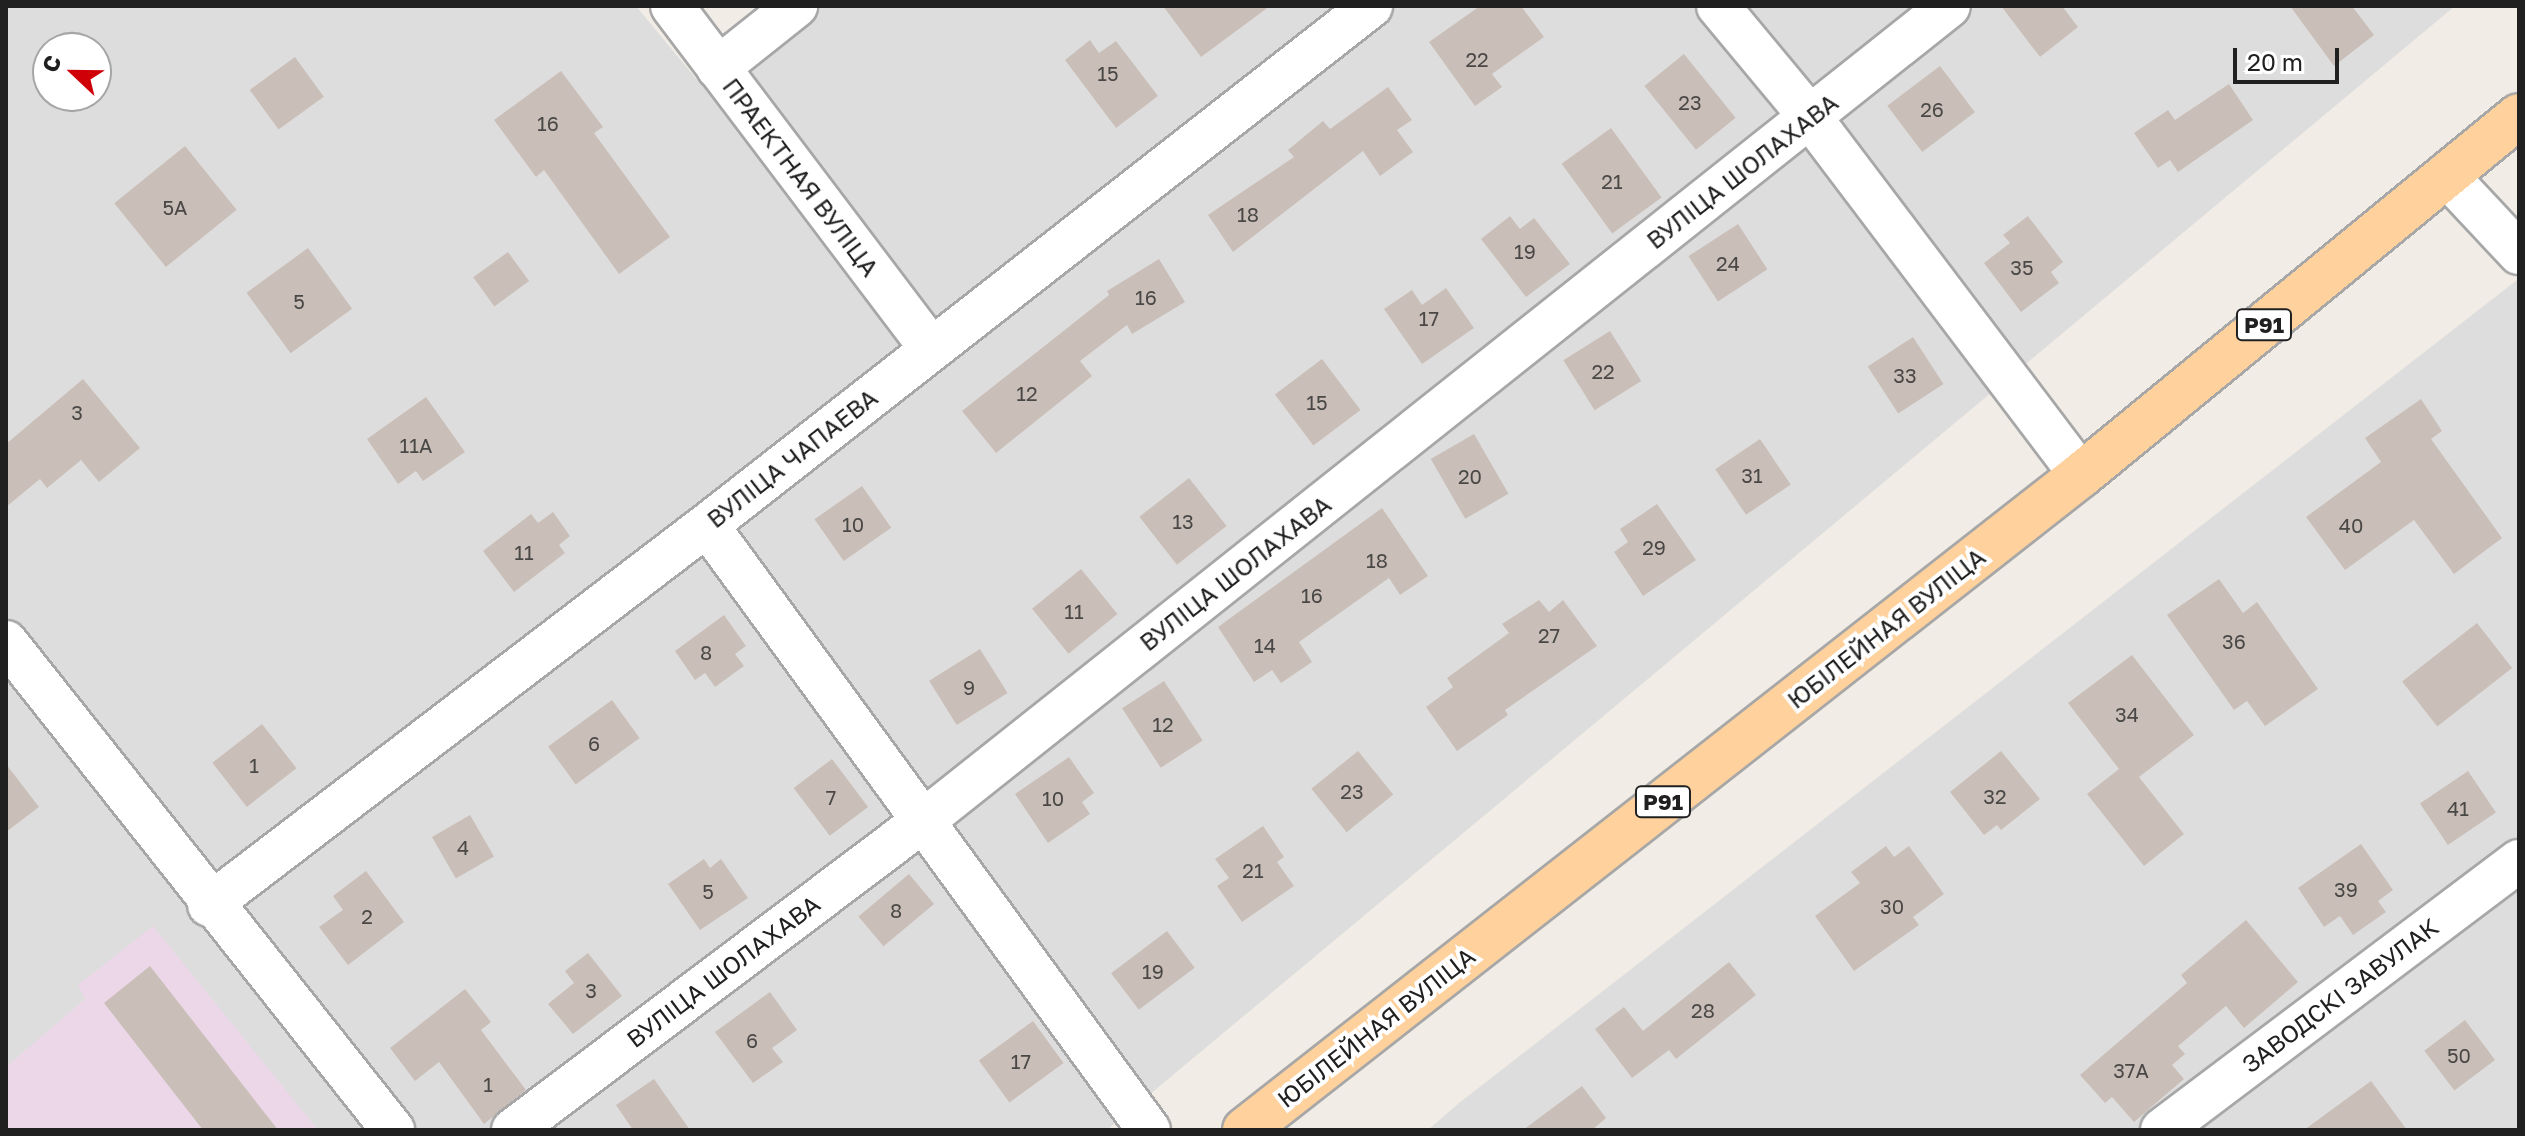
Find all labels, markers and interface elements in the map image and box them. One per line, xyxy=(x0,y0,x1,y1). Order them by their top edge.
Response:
north arrow xyxy=(32,32,112,112)
scale bar xyxy=(2237,32,2343,82)
house number: 22 xyxy=(1465,47,1489,71)
text: 20 m xyxy=(2247,47,2303,76)
text: С xyxy=(36,51,67,76)
house number: 15 xyxy=(1097,61,1119,85)
street label: ПРАЕКТНАЯ ВУЛІЦА xyxy=(717,72,885,282)
street label: ВУЛІЦА ШОЛАХАВА xyxy=(1641,87,1843,255)
house number: 23 xyxy=(1678,90,1702,114)
house number: 26 xyxy=(1920,97,1944,121)
house number: 16 xyxy=(537,111,559,135)
house number: 21 xyxy=(1601,169,1623,193)
house number: 5А xyxy=(163,195,187,219)
house number: 18 xyxy=(1237,202,1259,226)
house number: 19 xyxy=(1514,239,1536,263)
house number: 24 xyxy=(1716,251,1740,275)
house number: 35 xyxy=(2010,255,2034,279)
house number: 16 xyxy=(1135,285,1157,309)
house number: 5 xyxy=(293,289,305,313)
house number: 17 xyxy=(1419,306,1439,330)
road number: Р91 xyxy=(2234,307,2294,343)
house number: 22 xyxy=(1591,359,1615,383)
house number: 33 xyxy=(1893,363,1917,387)
house number: 12 xyxy=(1016,381,1038,405)
street label: ВУЛІЦА ЧАПАЕВА xyxy=(701,383,883,533)
house number: 15 xyxy=(1306,390,1328,414)
house number: 3 xyxy=(71,400,83,424)
house number: 11А xyxy=(400,433,432,457)
house number: 31 xyxy=(1741,463,1763,487)
house number: 20 xyxy=(1458,464,1482,488)
street label: ВУЛІЦА ШОЛАХАВА xyxy=(1134,489,1336,657)
house number: 13 xyxy=(1172,509,1194,533)
house number: 10 xyxy=(842,512,864,536)
house number: 40 xyxy=(2339,513,2363,537)
house number: 29 xyxy=(1642,535,1666,559)
house number: 11 xyxy=(514,540,534,564)
street label: ЮБІЛЕЙНАЯ ВУЛІЦА xyxy=(1782,542,1990,714)
house number: 18 xyxy=(1366,548,1388,572)
house number: 16 xyxy=(1301,583,1323,607)
house number: 11 xyxy=(1064,599,1084,623)
house number: 27 xyxy=(1538,623,1560,647)
house number: 36 xyxy=(2222,629,2246,653)
house number: 14 xyxy=(1254,633,1276,657)
house number: 8 xyxy=(700,640,712,664)
house number: 9 xyxy=(963,675,975,699)
house number: 34 xyxy=(2115,702,2139,726)
house number: 12 xyxy=(1152,712,1174,736)
house number: 6 xyxy=(588,731,600,755)
house number: 1 xyxy=(249,753,259,777)
house number: 23 xyxy=(1340,779,1364,803)
road number: Р91 xyxy=(1633,784,1693,820)
house number: 32 xyxy=(1983,784,2007,808)
house number: 7 xyxy=(826,785,836,809)
house number: 10 xyxy=(1042,786,1064,810)
house number: 41 xyxy=(2447,796,2469,820)
house number: 4 xyxy=(457,835,469,859)
house number: 21 xyxy=(1242,858,1264,882)
house number: 39 xyxy=(2334,877,2358,901)
house number: 5 xyxy=(702,879,714,903)
street label: ВУЛІЦА ШОЛАХАВА xyxy=(621,889,825,1053)
house number: 30 xyxy=(1880,894,1904,918)
house number: 8 xyxy=(890,898,902,922)
house number: 2 xyxy=(361,904,373,928)
street label: ЗАВОДСКІ ЗАВУЛАК xyxy=(2236,912,2444,1078)
street label: ЮБІЛЕЙНАЯ ВУЛІЦА xyxy=(1272,941,1480,1113)
house number: 19 xyxy=(1142,959,1164,983)
house number: 3 xyxy=(585,978,597,1002)
house number: 28 xyxy=(1691,998,1715,1022)
house number: 6 xyxy=(746,1028,758,1052)
house number: 50 xyxy=(2447,1043,2471,1067)
house number: 17 xyxy=(1011,1049,1031,1073)
house number: 37А xyxy=(2113,1058,2149,1082)
house number: 1 xyxy=(483,1072,493,1096)

